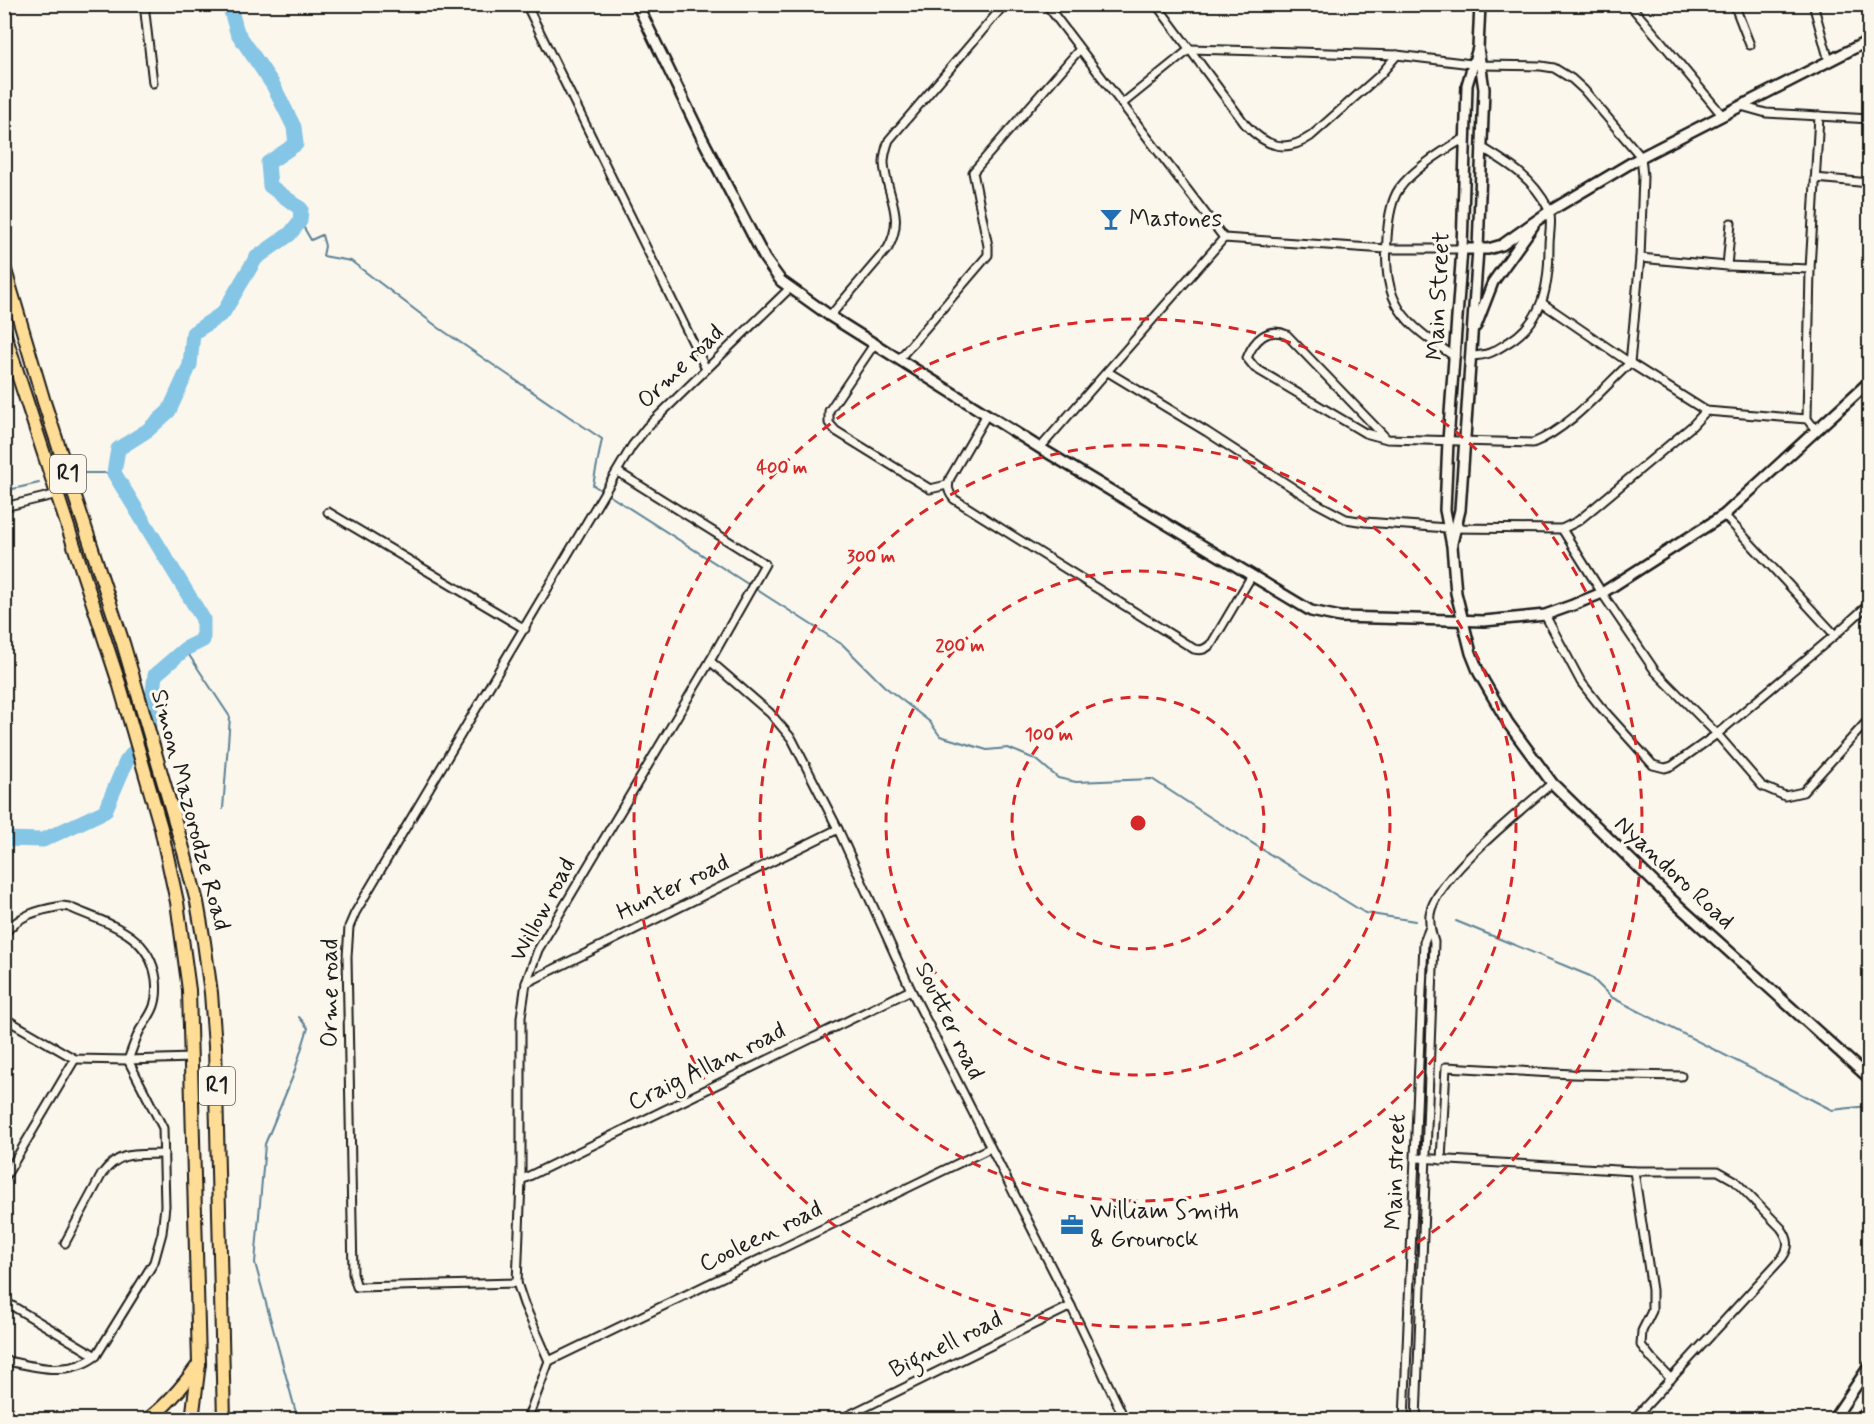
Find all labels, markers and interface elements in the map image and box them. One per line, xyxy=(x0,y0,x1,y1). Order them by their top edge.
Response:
place label: Mastones xyxy=(1129,204,1222,235)
bar icon: Mastones xyxy=(1098,206,1124,232)
street label: Main Street xyxy=(1420,231,1458,361)
street label: Orme road xyxy=(631,318,731,416)
road number: R1 xyxy=(50,455,86,493)
text: 400 m xyxy=(757,456,807,480)
text: 300 m xyxy=(847,545,895,569)
text: 200 m xyxy=(935,634,985,658)
street label: Simon Mazorodze Road xyxy=(143,686,237,934)
text: 100 m xyxy=(1025,723,1073,747)
street label: Nyandoro Road xyxy=(1607,809,1741,937)
centre of rings xyxy=(1128,813,1148,833)
street label: Hunter road xyxy=(612,847,734,929)
street label: Willow road xyxy=(503,853,583,967)
street label: Orme road xyxy=(315,938,346,1048)
street label: Soutter road xyxy=(907,957,991,1085)
street label: Craig Allan road xyxy=(623,1016,792,1120)
road number: R1 xyxy=(199,1067,235,1105)
street label: Main street xyxy=(1378,1113,1414,1231)
street label: Cooleen road xyxy=(694,1194,828,1280)
place label: William Smith & Grourock xyxy=(1090,1196,1239,1255)
office icon: William Smith & Grourock xyxy=(1059,1212,1085,1238)
street label: Bignell road xyxy=(884,1304,1009,1388)

